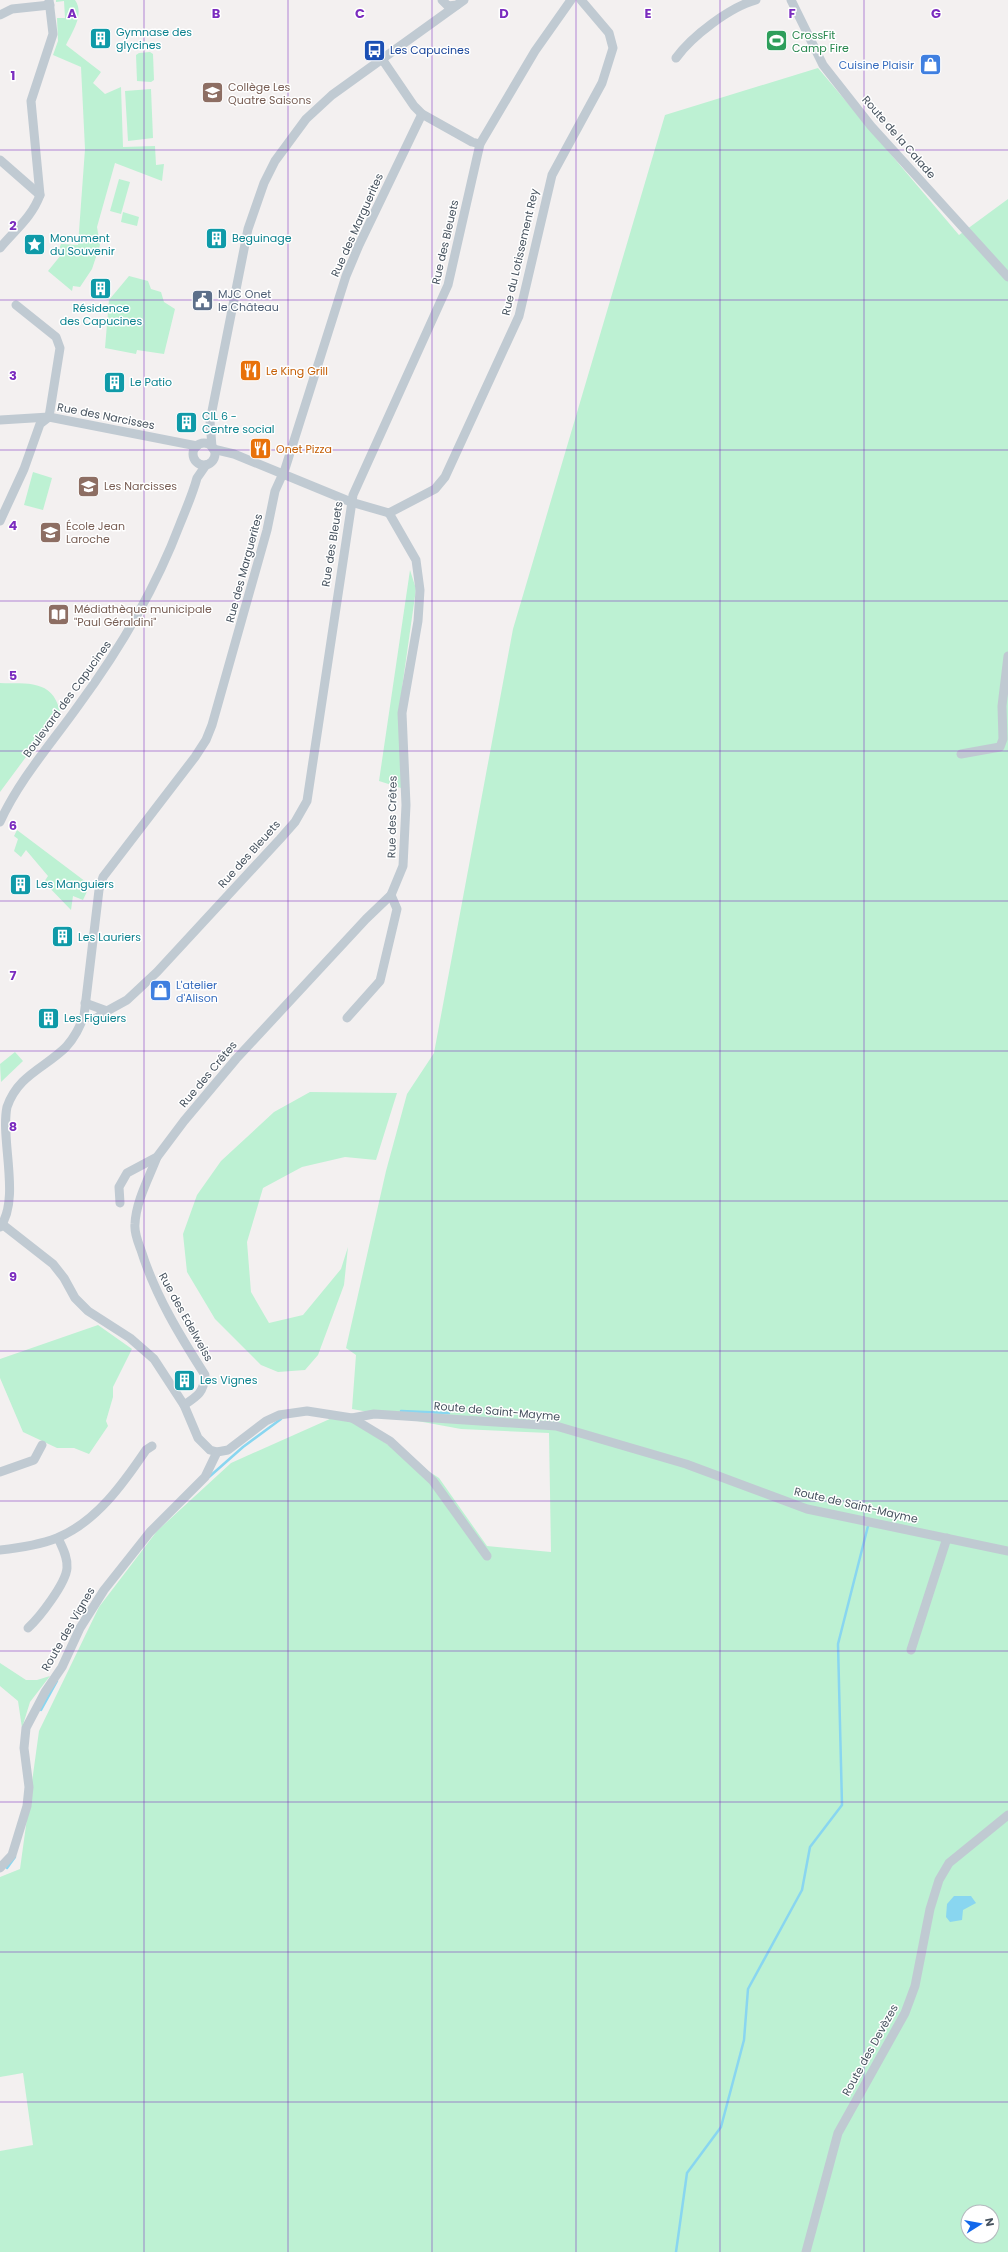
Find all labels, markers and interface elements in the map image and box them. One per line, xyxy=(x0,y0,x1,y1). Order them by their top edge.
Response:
text: A xyxy=(67,4,77,23)
text: B xyxy=(212,4,221,23)
text: C xyxy=(355,4,365,23)
text: D xyxy=(499,4,509,23)
text: E xyxy=(644,4,652,23)
text: F xyxy=(788,4,796,23)
text: G xyxy=(931,4,941,23)
place label: Gymnase des glycines xyxy=(116,24,192,53)
building icon: Gymnase des glycines xyxy=(88,25,114,51)
place label: CrossFit Camp Fire xyxy=(792,27,849,56)
sports icon: CrossFit Camp Fire xyxy=(764,28,790,54)
bus stop icon: Les Capucines xyxy=(361,37,387,63)
place label: Les Capucines xyxy=(390,42,470,58)
shop icon: Cuisine Plaisir xyxy=(917,52,943,78)
place label: Cuisine Plaisir xyxy=(839,57,914,73)
text: 1 xyxy=(11,66,15,85)
place label: Collège Les Quatre Saisons xyxy=(228,79,311,108)
school or university icon: Collège Les Quatre Saisons xyxy=(199,80,225,106)
street label: Route de la Calade xyxy=(858,92,940,182)
street label: Rue des Marguerites xyxy=(327,170,387,279)
street label: Rue du Lotissement Rey xyxy=(498,186,543,317)
street label: Rue des Bleuets xyxy=(427,198,463,286)
text: 2 xyxy=(9,216,17,235)
building icon: Beguinage xyxy=(203,225,229,251)
place label: Monument du Souvenir xyxy=(50,230,115,259)
place label: Beguinage xyxy=(232,230,292,246)
place icon: Monument du Souvenir xyxy=(22,231,48,257)
building icon: Résidence des Capucines xyxy=(88,275,114,301)
place label: MJC Onet le Château xyxy=(218,286,279,315)
public building icon: MJC Onet le Château xyxy=(189,287,215,313)
place label: Résidence des Capucines xyxy=(60,300,142,329)
restaurant icon: Le King Grill xyxy=(238,358,264,384)
place label: Le King Grill xyxy=(266,363,328,379)
text: 3 xyxy=(9,366,17,385)
building icon: Le Patio xyxy=(102,369,128,395)
place label: Le Patio xyxy=(130,374,172,390)
street label: Rue des Narcisses xyxy=(56,399,156,433)
place label: CIL 6 - Centre social xyxy=(202,408,275,437)
building icon: CIL 6 - Centre social xyxy=(174,409,200,435)
restaurant icon: Onet Pizza xyxy=(247,436,273,462)
place label: Onet Pizza xyxy=(276,441,332,457)
school or university icon: Les Narcisses xyxy=(75,473,101,499)
place label: Les Narcisses xyxy=(104,478,177,494)
street label: Rue des Bleuets xyxy=(317,500,347,588)
street label: Rue des Marguerites xyxy=(222,512,266,624)
text: 4 xyxy=(9,516,18,535)
place label: École Jean Laroche xyxy=(66,518,125,547)
school or university icon: École Jean Laroche xyxy=(38,519,64,545)
place label: Médiathèque municipale "Paul Géraldini" xyxy=(74,601,212,630)
library icon: Médiathèque municipale "Paul Géraldini" xyxy=(46,602,72,628)
street label: Boulevard des Capucines xyxy=(19,637,115,761)
text: 5 xyxy=(9,666,17,685)
street label: Rue des Crêtes xyxy=(383,775,401,858)
text: 6 xyxy=(9,816,17,835)
street label: Rue des Bleuets xyxy=(214,816,284,891)
building icon: Les Manguiers xyxy=(8,871,34,897)
place label: Les Manguiers xyxy=(36,876,114,892)
building icon: Les Lauriers xyxy=(50,924,76,950)
place label: Les Lauriers xyxy=(78,929,141,945)
text: 7 xyxy=(10,966,17,985)
place label: L'atelier d'Alison xyxy=(176,977,218,1006)
shop icon: L'atelier d'Alison xyxy=(148,978,174,1004)
building icon: Les Figuiers xyxy=(35,1005,61,1031)
place label: Les Figuiers xyxy=(64,1010,127,1026)
street label: Rue des Crêtes xyxy=(175,1037,241,1111)
text: 8 xyxy=(9,1117,17,1136)
text: 9 xyxy=(9,1267,17,1286)
street label: Rue des Edelweiss xyxy=(155,1270,217,1364)
building icon: Les Vignes xyxy=(172,1367,198,1393)
place label: Les Vignes xyxy=(200,1372,258,1388)
street label: Route de Saint-Mayme xyxy=(433,1398,561,1425)
street label: Route de Saint-Mayme xyxy=(792,1483,920,1527)
street label: Route des Vignes xyxy=(37,1584,99,1674)
street label: Route des Devèzes xyxy=(838,2001,902,2099)
north arrow xyxy=(960,2204,1000,2244)
text: N xyxy=(981,2217,998,2228)

